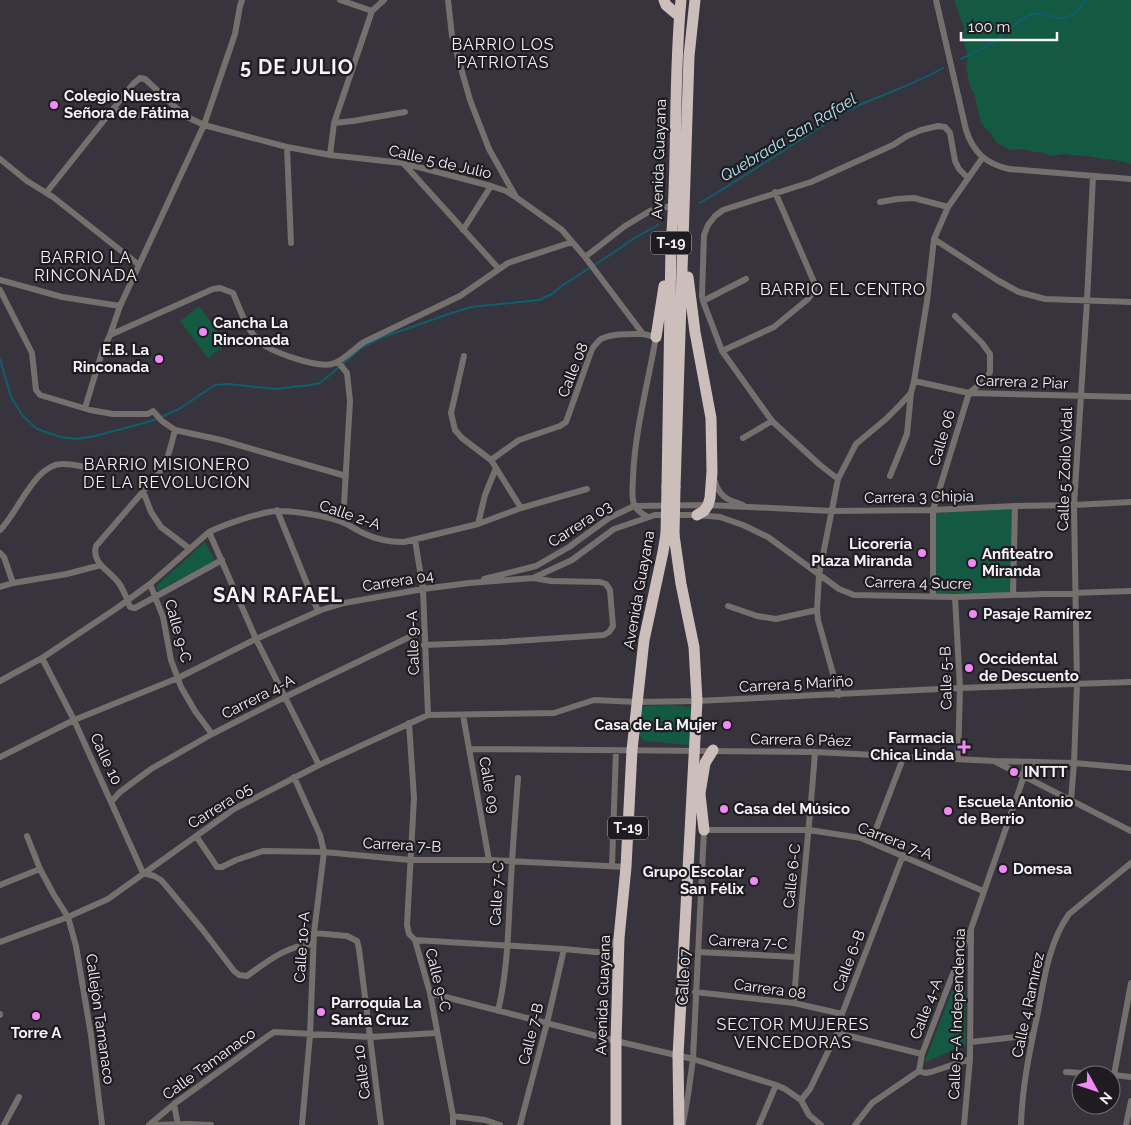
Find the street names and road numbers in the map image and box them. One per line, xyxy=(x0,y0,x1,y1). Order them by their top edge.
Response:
street label: Avenida Guayana xyxy=(648,99,670,219)
street label: Calle 5 de Julio xyxy=(387,141,493,183)
road number: T-19 xyxy=(651,232,691,254)
street label: Calle 08 xyxy=(554,340,592,400)
street label: Carrera 2 Piar xyxy=(975,371,1069,393)
street label: Calle 5 Zoilo Vidal xyxy=(1054,406,1076,531)
street label: Calle 06 xyxy=(925,408,959,468)
street label: Carrera 3 Chipia xyxy=(864,487,974,507)
street label: Calle 2-A xyxy=(317,496,383,534)
street label: Carrera 03 xyxy=(545,497,615,551)
street label: Avenida Guayana xyxy=(620,529,658,651)
street label: Carrera 04 xyxy=(361,566,435,596)
street label: Carrera 4 Sucre xyxy=(864,573,972,593)
street label: Calle 9-C xyxy=(161,597,195,665)
street label: Calle 9-A xyxy=(403,610,423,676)
street label: Calle 5-B xyxy=(936,646,956,710)
street label: Carrera 4-A xyxy=(219,671,297,723)
street label: Carrera 5 Mariño xyxy=(738,672,854,696)
street label: Calle 10 xyxy=(86,730,126,788)
street label: Carrera 6 Páez xyxy=(750,730,852,750)
street label: Calle 09 xyxy=(475,755,503,815)
street label: Carrera 05 xyxy=(185,779,255,833)
road number: T-19 xyxy=(608,816,648,840)
street label: Carrera 7-A xyxy=(855,818,935,864)
street label: Carrera 7-B xyxy=(362,834,442,856)
street label: Calle 6-C xyxy=(780,843,804,909)
street label: Calle 7-C xyxy=(486,862,508,926)
street label: Calle 10-A xyxy=(291,911,313,983)
street label: Calle 6-B xyxy=(829,928,869,994)
street label: Calle 5-A Independencia xyxy=(945,928,969,1100)
street label: Carrera 7-C xyxy=(708,931,788,953)
street label: Avenida Guayana xyxy=(592,935,614,1055)
street label: Calle 9-C xyxy=(421,946,455,1014)
street label: Calle 07 xyxy=(674,948,694,1006)
street label: Calle 4 Ramírez xyxy=(1008,951,1048,1059)
street label: Callejón Tamanaco xyxy=(82,953,118,1085)
street label: Carrera 08 xyxy=(733,975,807,1003)
street label: Calle 4-A xyxy=(906,976,946,1042)
street label: Calle 7-B xyxy=(515,1001,547,1067)
street label: Calle Tamanaco xyxy=(159,1024,259,1104)
street label: Calle 10 xyxy=(350,1044,374,1100)

